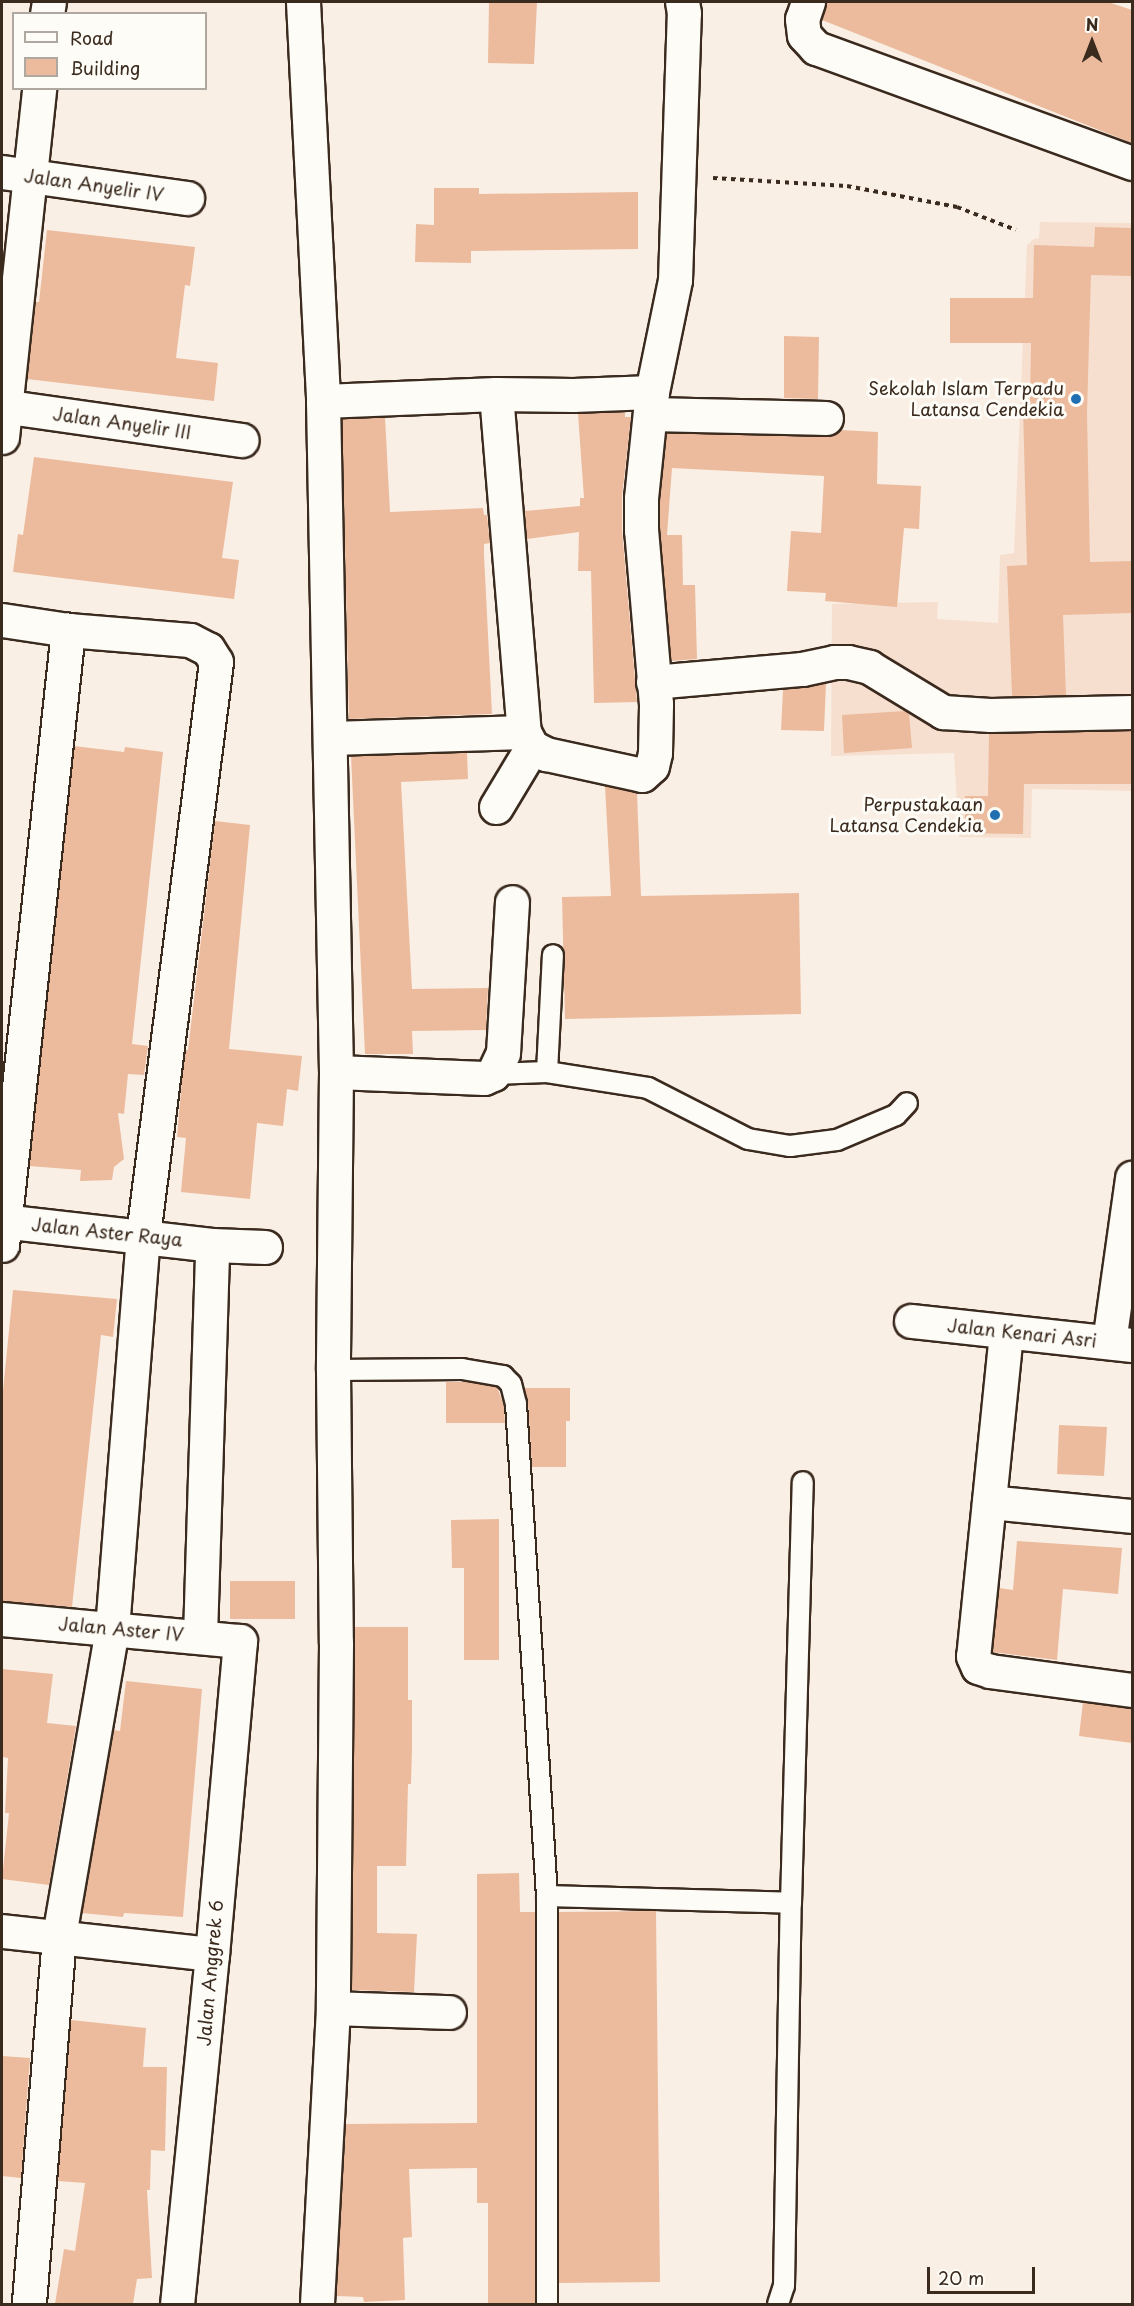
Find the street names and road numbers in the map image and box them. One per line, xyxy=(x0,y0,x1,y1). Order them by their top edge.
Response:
street label: Jalan Anyelir IV xyxy=(22,164,166,206)
street label: Jalan Anyelir III xyxy=(51,403,193,443)
street label: Jalan Aster Raya xyxy=(30,1213,184,1251)
street label: Jalan Kenari Asri xyxy=(945,1314,1099,1352)
street label: Jalan Aster IV xyxy=(57,1613,185,1645)
street label: Jalan Anggrek 6 xyxy=(193,1899,227,2047)

